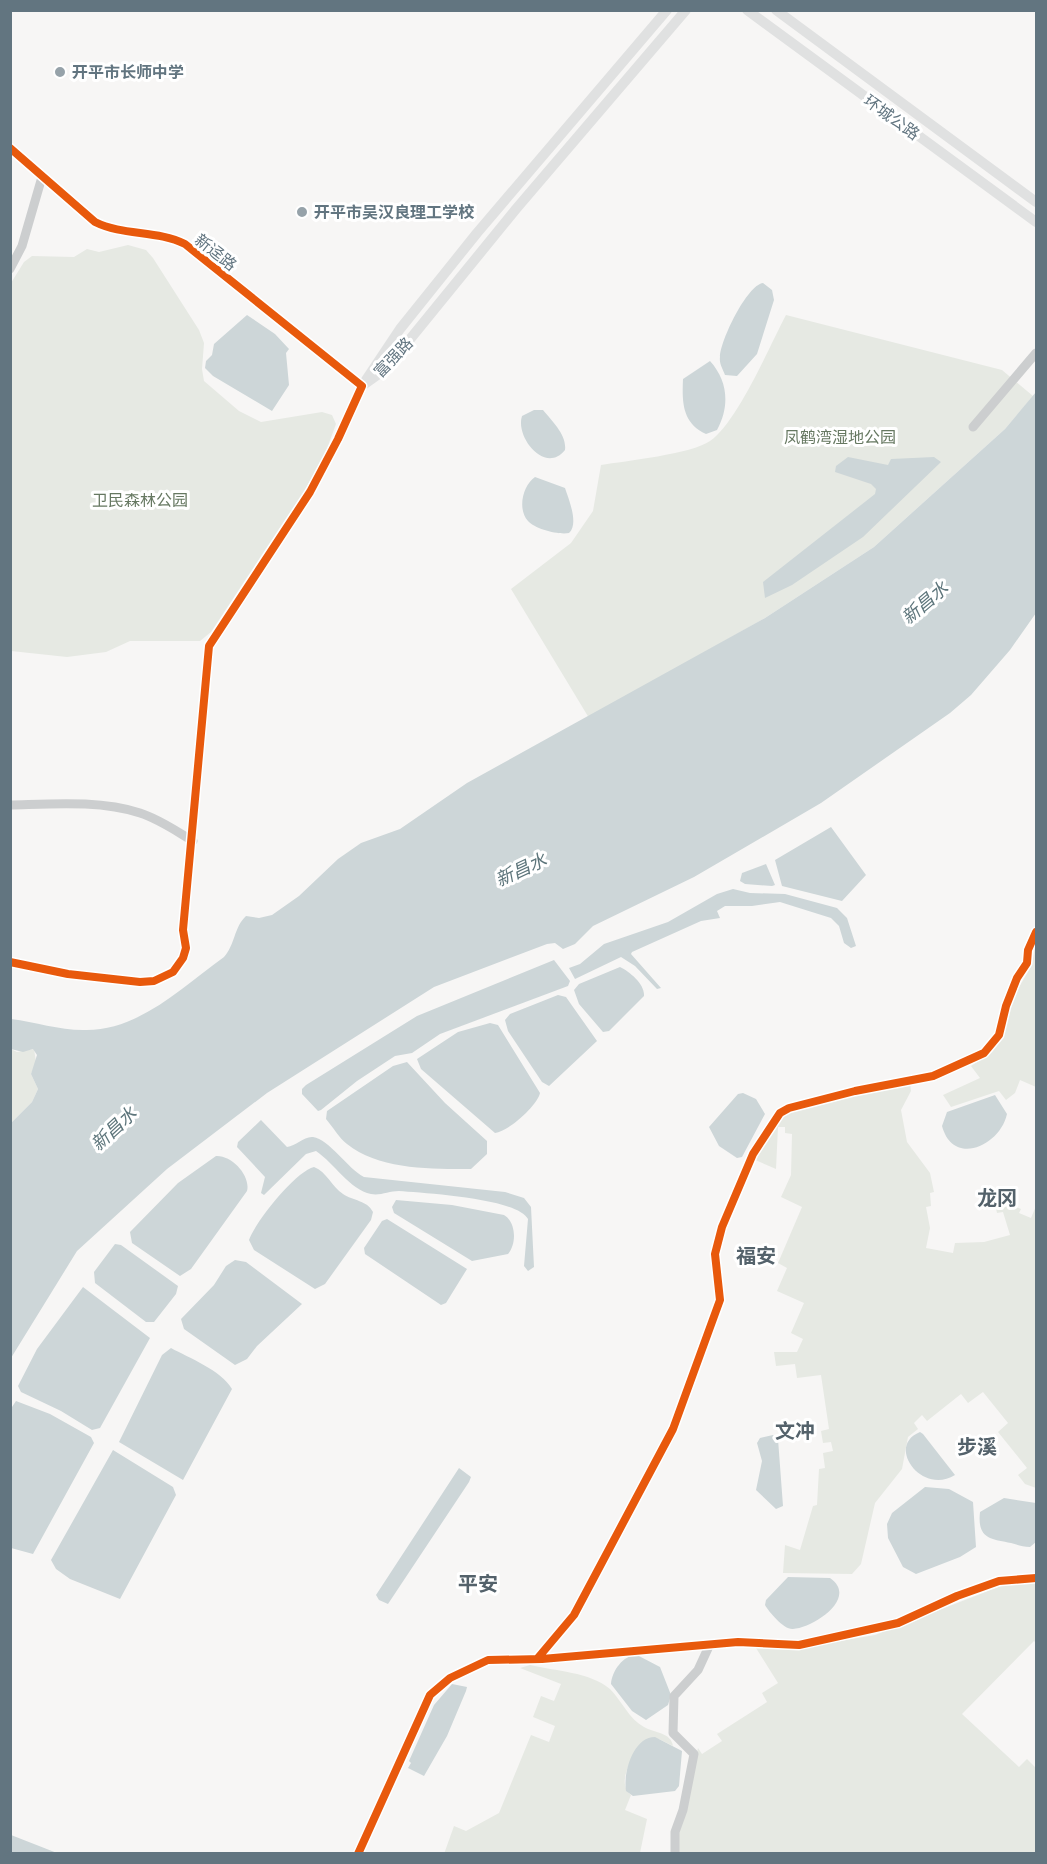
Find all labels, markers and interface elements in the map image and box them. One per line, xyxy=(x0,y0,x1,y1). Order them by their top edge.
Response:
place label: 开平市长师中学 xyxy=(72,62,184,81)
marker: 开平市长师中学 xyxy=(53,65,67,79)
street label: 环城公路 xyxy=(861,90,924,143)
place label: 开平市吴汉良理工学校 xyxy=(314,202,475,221)
marker: 开平市吴汉良理工学校 xyxy=(295,205,309,219)
street label: 新迳路 xyxy=(192,229,241,274)
street label: 富强路 xyxy=(369,333,416,381)
park label: 凤鹤湾湿地公园 xyxy=(784,427,896,446)
park label: 卫民森林公园 xyxy=(92,490,188,509)
water label: 新昌水 xyxy=(897,576,953,628)
water label: 新昌水 xyxy=(491,847,551,890)
water label: 新昌水 xyxy=(86,1101,141,1155)
district label: 龙冈 xyxy=(977,1185,1017,1209)
district label: 福安 xyxy=(736,1243,776,1267)
district label: 文冲 xyxy=(775,1418,815,1442)
district label: 步溪 xyxy=(957,1434,997,1458)
district label: 平安 xyxy=(458,1571,498,1595)

